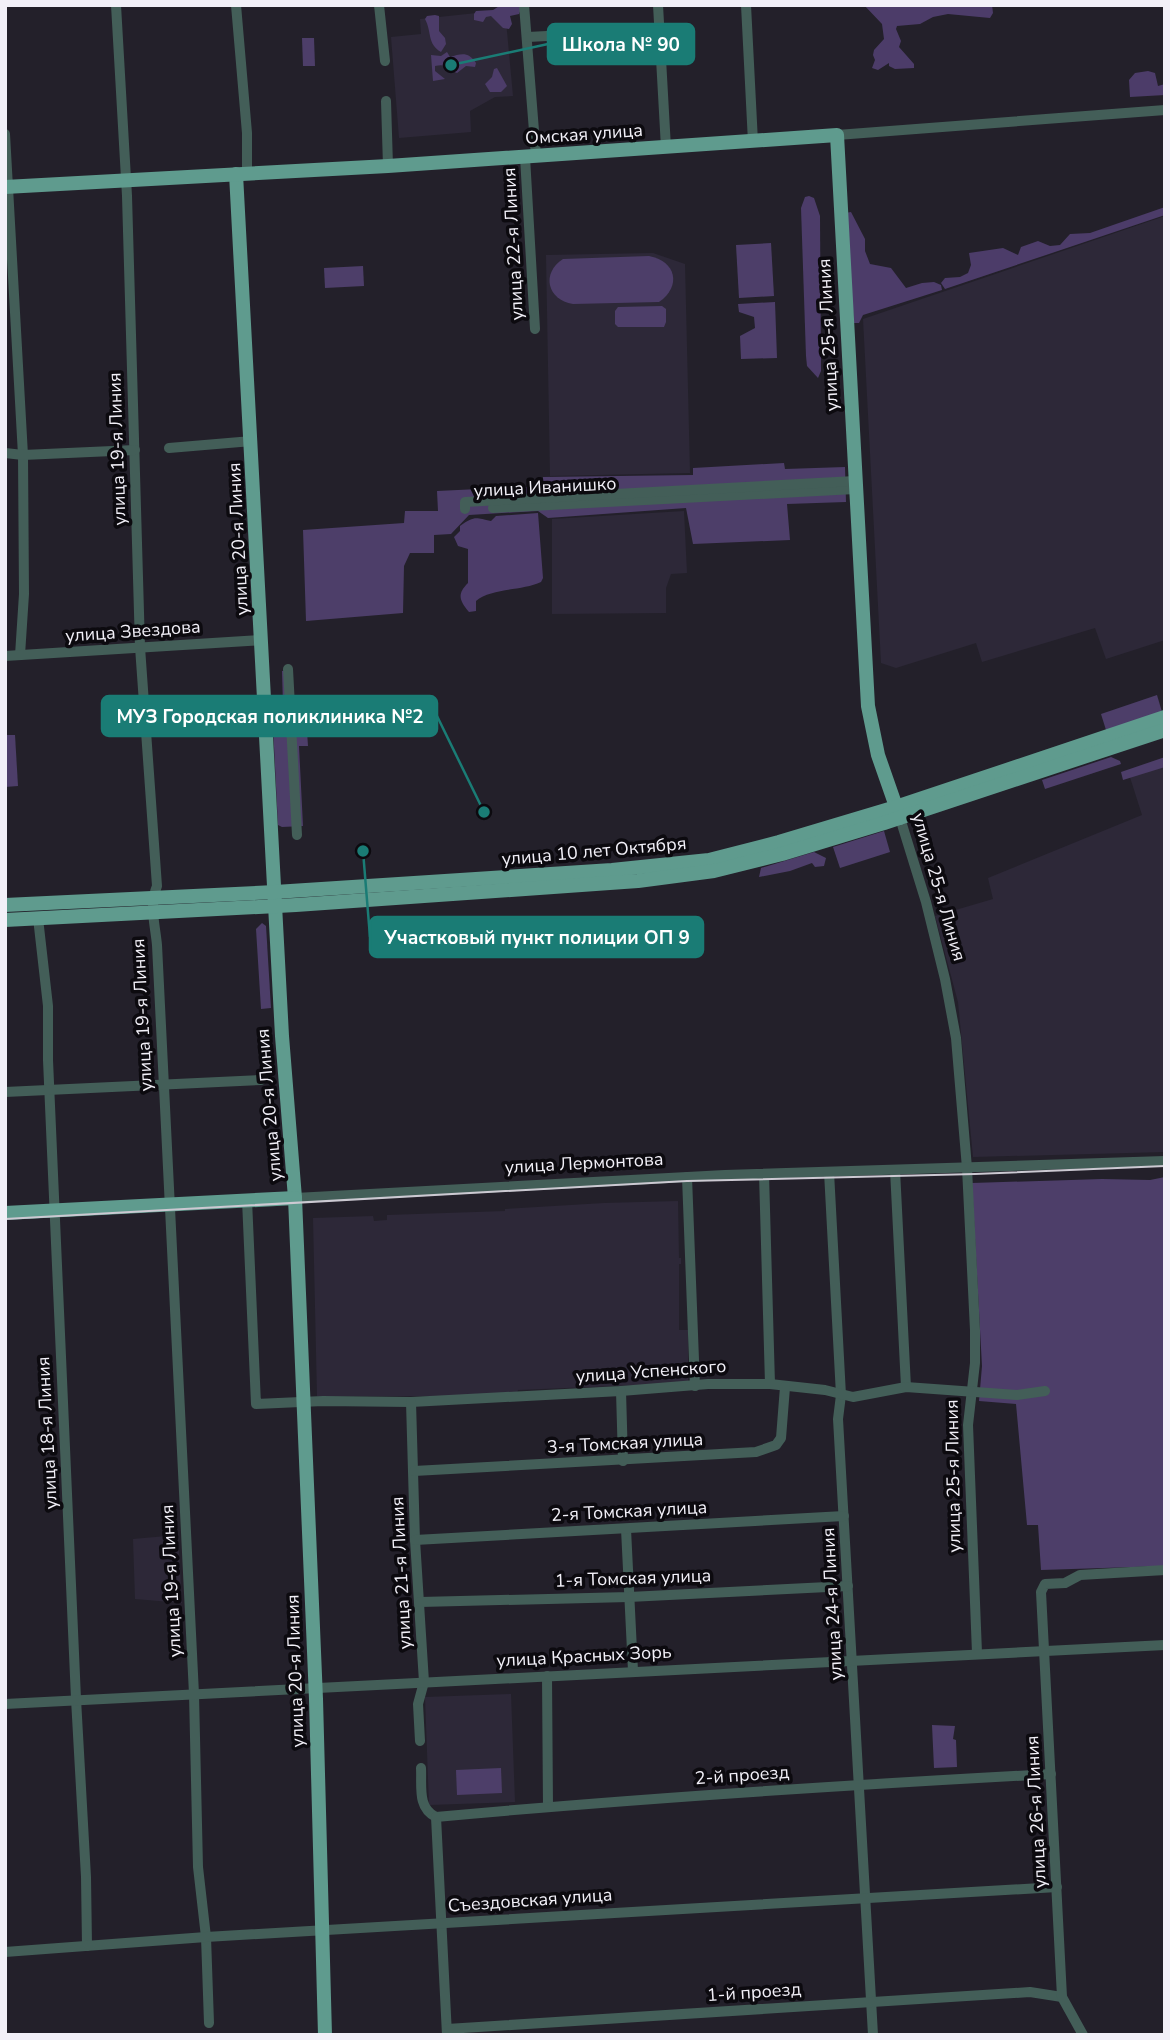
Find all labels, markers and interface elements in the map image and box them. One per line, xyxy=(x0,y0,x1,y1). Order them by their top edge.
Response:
callout: Школа № 90 xyxy=(548,24,694,64)
text: Школа № 90 xyxy=(562,32,680,58)
street label: Омская улица xyxy=(524,118,644,150)
street label: улица 22-я Линия xyxy=(497,167,529,321)
street label: улица 25-я Линия xyxy=(812,258,844,412)
street label: улица 19-я Линия xyxy=(102,372,132,526)
street label: улица 20-я Линия xyxy=(222,462,254,616)
street label: улица Иванишко xyxy=(473,471,617,503)
street label: улица Звездова xyxy=(65,614,201,648)
callout: МУЗ Городская поликлиника №2 xyxy=(102,696,437,736)
text: МУЗ Городская поликлиника №2 xyxy=(116,704,424,730)
street label: улица 25-я Линия xyxy=(906,810,972,964)
street label: улица 10 лет Октября xyxy=(501,831,687,871)
callout: Участковый пункт полиции ОП 9 xyxy=(370,917,703,957)
text: Участковый пункт полиции ОП 9 xyxy=(383,925,690,951)
street label: улица 19-я Линия xyxy=(126,938,158,1092)
street label: улица 20-я Линия xyxy=(250,1028,288,1182)
street label: улица Лермонтова xyxy=(504,1147,664,1179)
street label: улица Успенского xyxy=(575,1354,727,1388)
street label: улица 18-я Линия xyxy=(31,1356,63,1510)
street label: улица 25-я Линия xyxy=(940,1399,966,1553)
street label: 3-я Томская улица xyxy=(546,1427,704,1459)
street label: 2-я Томская улица xyxy=(550,1495,708,1527)
street label: улица 21-я Линия xyxy=(385,1496,417,1650)
street label: улица 19-я Линия xyxy=(155,1504,187,1658)
street label: улица 24-я Линия xyxy=(816,1527,848,1681)
street label: 1-я Томская улица xyxy=(554,1563,712,1593)
street label: улица 20-я Линия xyxy=(280,1594,310,1748)
street label: улица Красных Зорь xyxy=(496,1639,672,1673)
street label: улица 26-я Линия xyxy=(1020,1735,1052,1889)
street label: 2-й проезд xyxy=(694,1760,790,1790)
street label: Съездовская улица xyxy=(447,1882,613,1918)
street label: 1-й проезд xyxy=(706,1977,802,2007)

